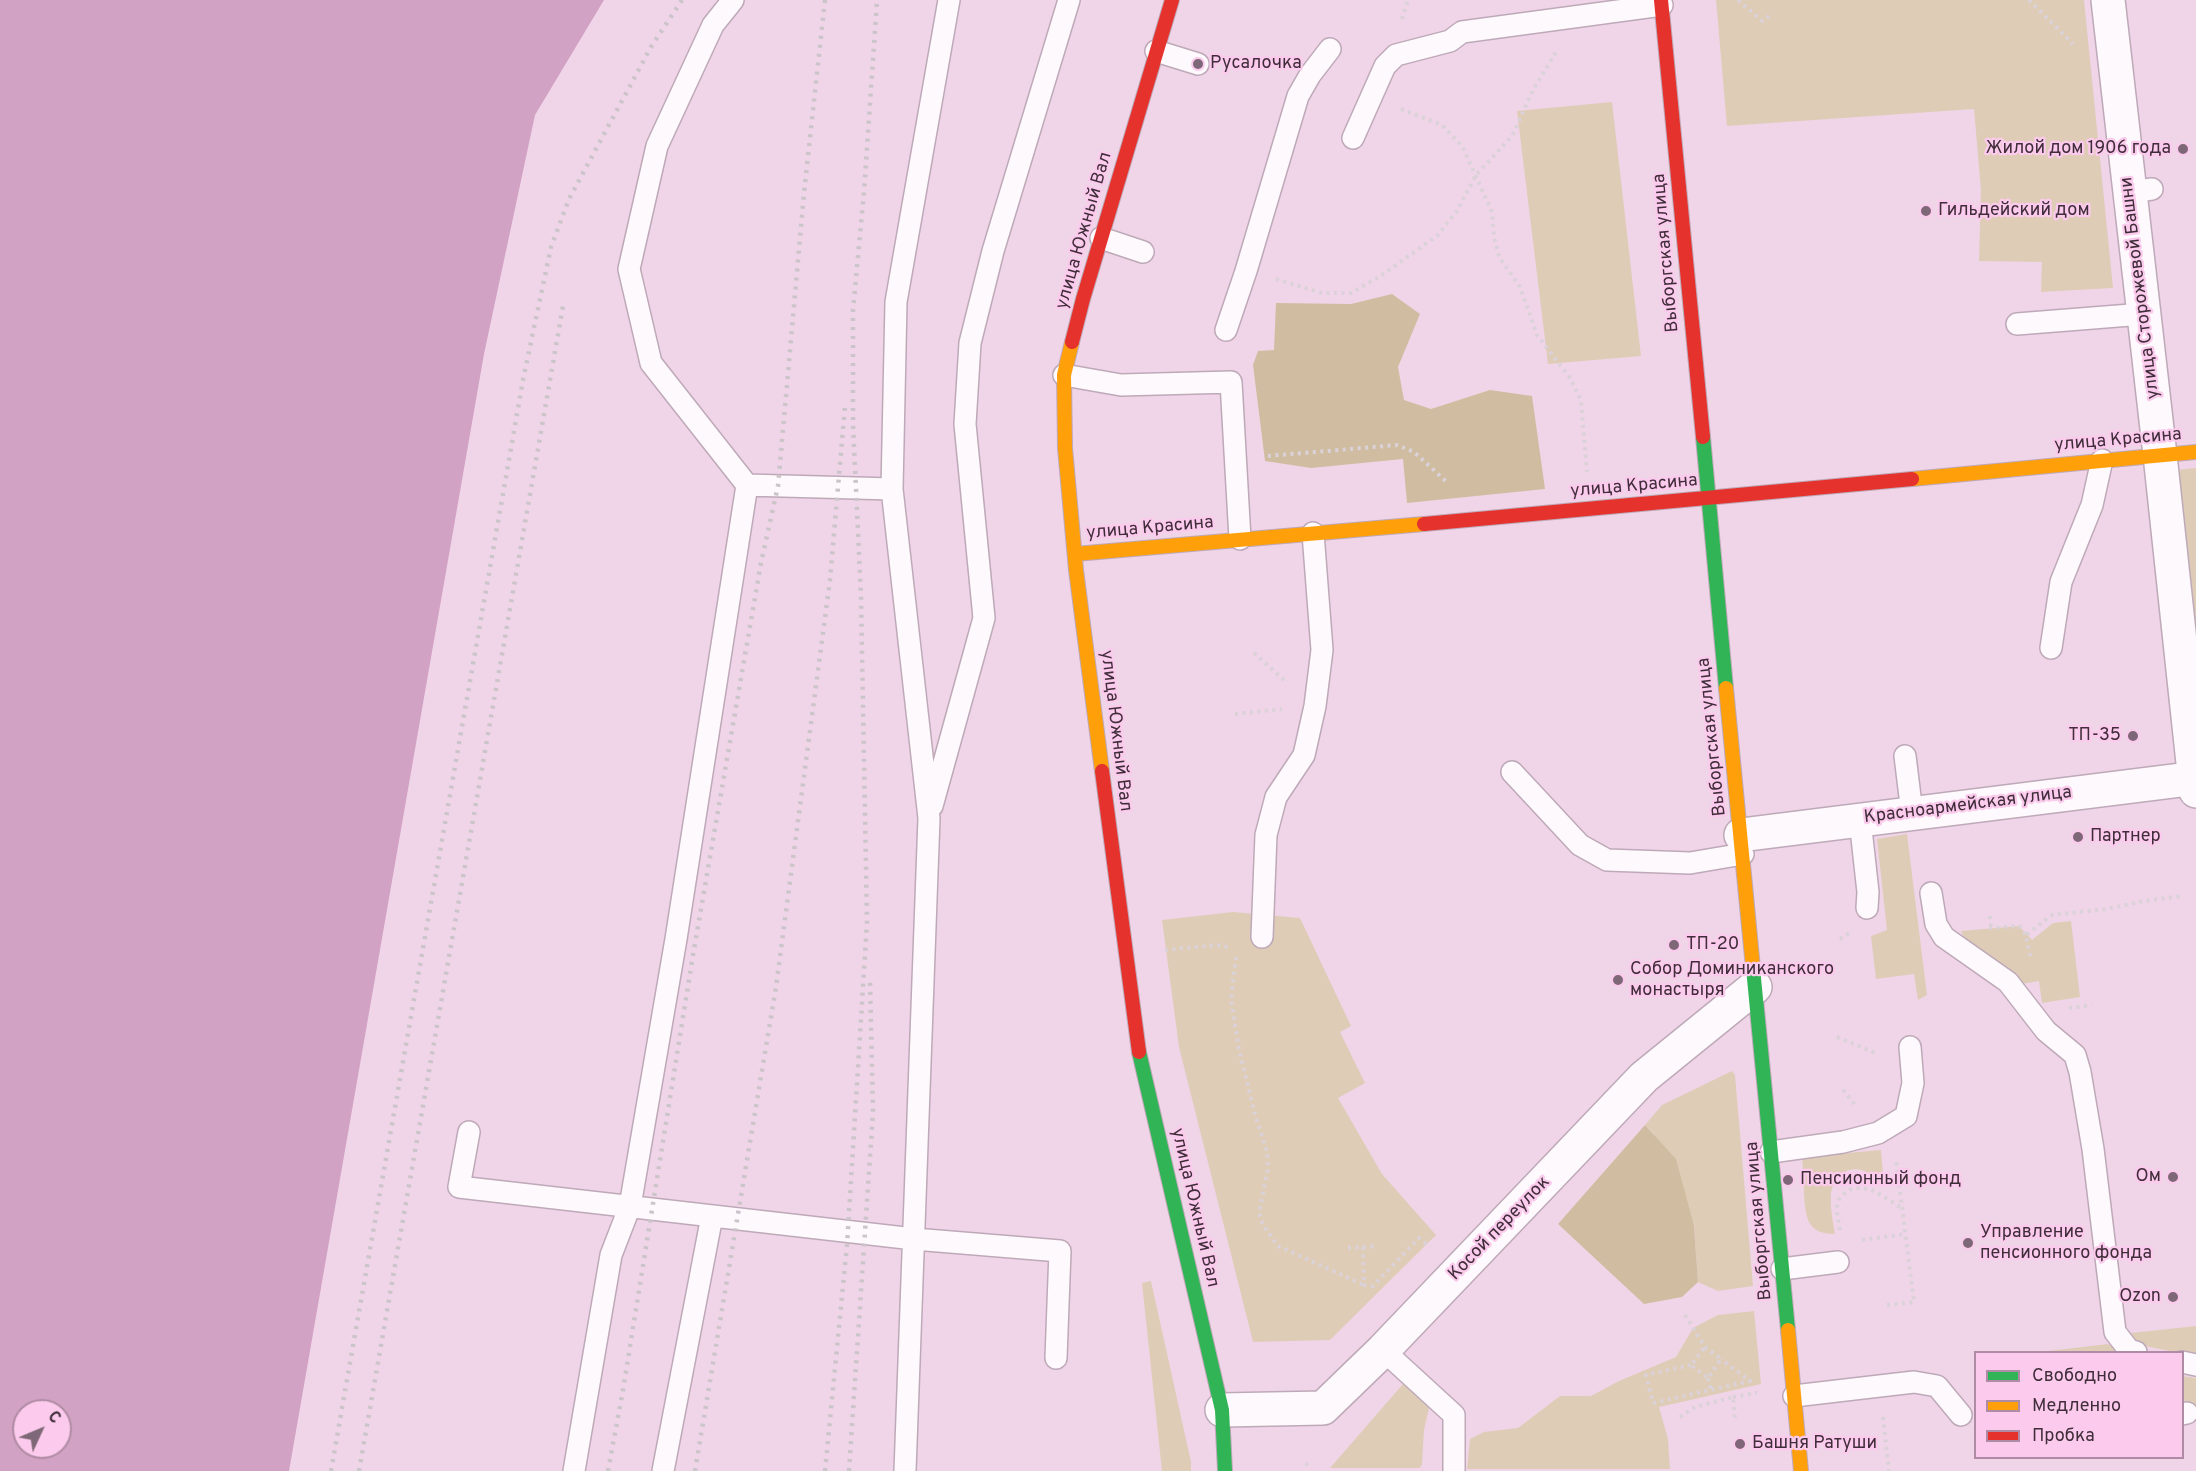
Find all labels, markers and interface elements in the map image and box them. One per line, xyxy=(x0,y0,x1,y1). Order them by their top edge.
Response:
place label: Русалочка xyxy=(1210,53,1302,75)
marker: Русалочка xyxy=(1191,57,1205,71)
place label: Жилой дом 1906 года xyxy=(1985,138,2171,160)
marker: Жилой дом 1906 года xyxy=(2176,142,2190,156)
street label: улица Южный Вал xyxy=(1052,150,1118,312)
street label: Выборгская улица xyxy=(1649,173,1685,333)
street label: улица Сторожевой Башни xyxy=(2117,176,2165,400)
place label: Гильдейский дом xyxy=(1938,200,2090,222)
marker: Гильдейский дом xyxy=(1919,204,1933,218)
street label: улица Красина xyxy=(2053,425,2183,457)
street label: улица Красина xyxy=(1569,471,1699,503)
street label: улица Красина xyxy=(1085,513,1215,545)
street label: улица Южный Вал xyxy=(1094,649,1136,813)
street label: Выборгская улица xyxy=(1694,657,1732,817)
place label: ТП-35 xyxy=(2068,725,2121,747)
marker: ТП-35 xyxy=(2126,729,2140,743)
street label: Красноармейская улица xyxy=(1863,783,2073,829)
place label: Партнер xyxy=(2090,826,2161,848)
marker: Партнер xyxy=(2071,830,2085,844)
place label: ТП-20 xyxy=(1686,934,1739,956)
marker: ТП-20 xyxy=(1667,938,1681,952)
place label: Собор Доминиканского монастыря xyxy=(1630,959,1834,1002)
marker: Собор Доминиканского монастыря xyxy=(1611,973,1625,987)
street label: улица Южный Вал xyxy=(1165,1126,1223,1290)
street label: Выборгская улица xyxy=(1742,1141,1778,1301)
place label: Ом xyxy=(2136,1166,2161,1188)
place label: Пенсионный фонд xyxy=(1800,1169,1961,1191)
marker: Ом xyxy=(2166,1170,2180,1184)
street label: Косой переулок xyxy=(1445,1172,1555,1286)
marker: Пенсионный фонд xyxy=(1781,1173,1795,1187)
place label: Управление пенсионного фонда xyxy=(1980,1222,2152,1264)
marker: Управление пенсионного фонда xyxy=(1961,1236,1975,1250)
place label: Ozon xyxy=(2119,1286,2161,1308)
marker: Ozon xyxy=(2166,1290,2180,1304)
legend xyxy=(1974,1351,2184,1459)
text: Свободно xyxy=(2032,1365,2117,1388)
text: Медленно xyxy=(2032,1395,2121,1418)
north arrow xyxy=(12,1399,72,1459)
text: С xyxy=(43,1407,64,1429)
text: Пробка xyxy=(2032,1425,2095,1448)
place label: Башня Ратуши xyxy=(1752,1433,1877,1455)
marker: Башня Ратуши xyxy=(1733,1437,1747,1451)

